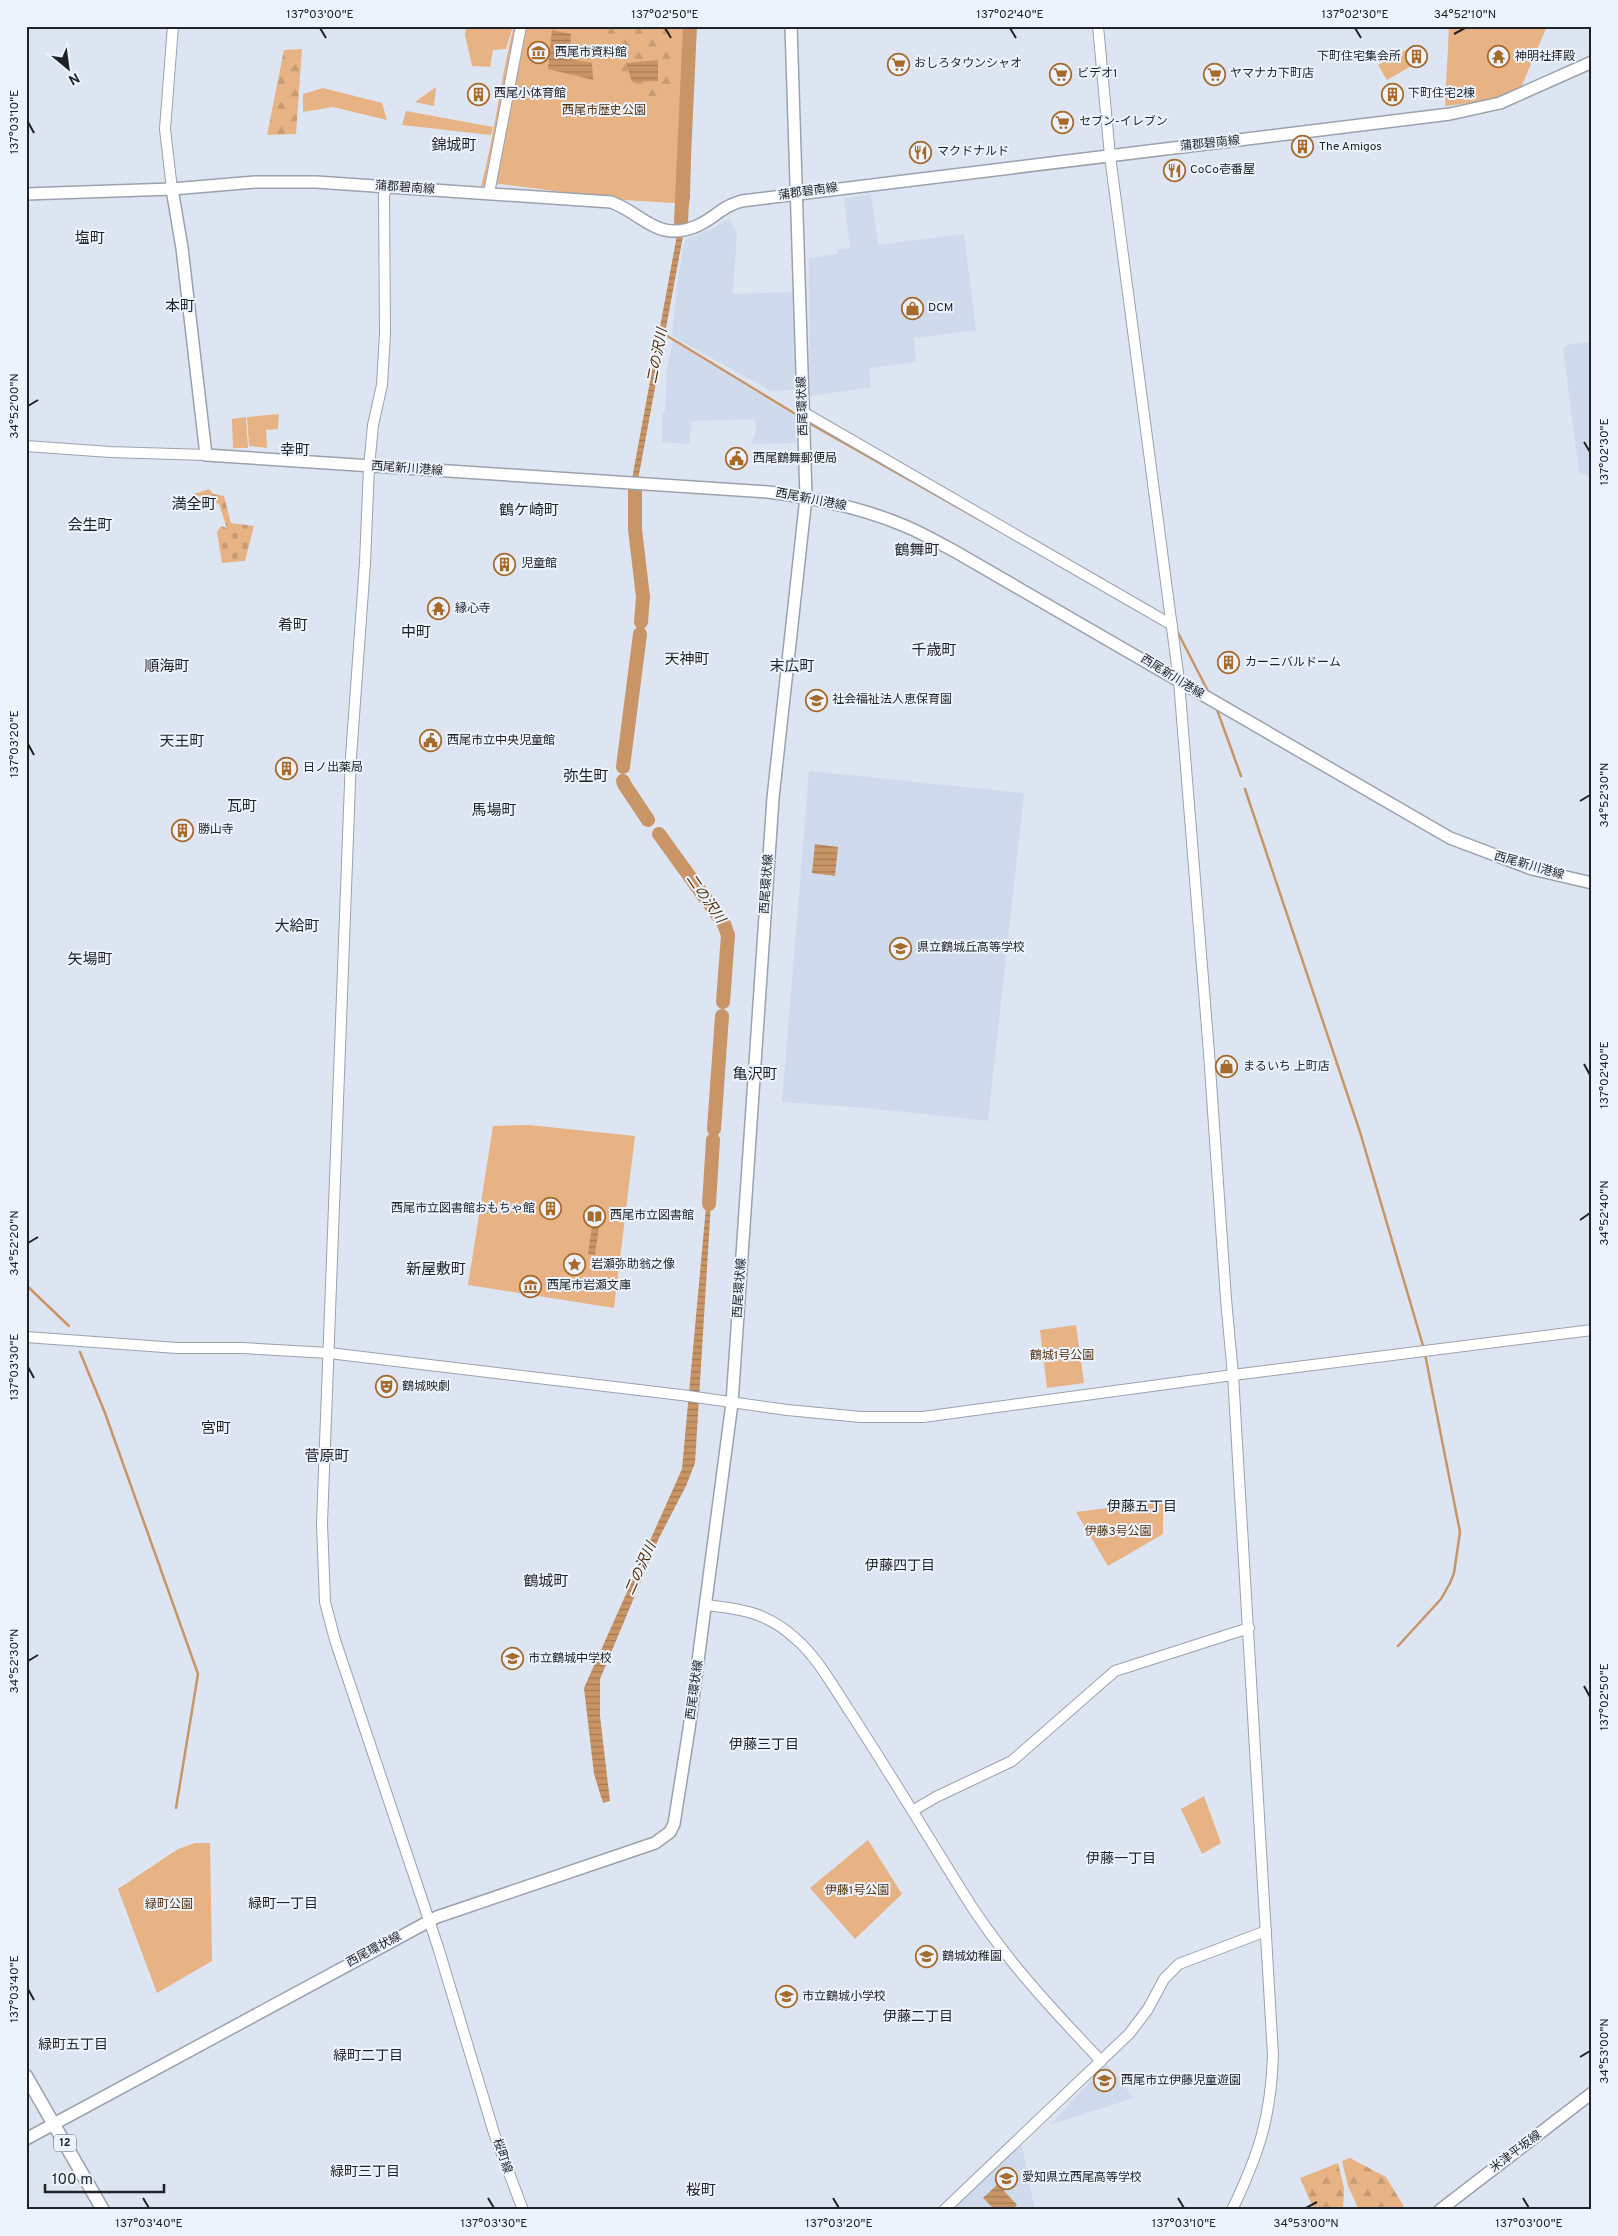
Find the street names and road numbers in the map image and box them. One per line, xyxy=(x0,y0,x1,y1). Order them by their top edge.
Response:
street label: 蒲郡碧南線 xyxy=(1179,133,1241,155)
street label: 蒲郡碧南線 xyxy=(375,178,435,198)
street label: 蒲郡碧南線 xyxy=(777,180,839,204)
street label: 西尾環状線 xyxy=(794,376,812,436)
street label: 西尾新川港線 xyxy=(371,459,443,479)
street label: 西尾新川港線 xyxy=(774,485,848,515)
street label: 西尾新川港線 xyxy=(1137,651,1207,703)
street label: 西尾新川港線 xyxy=(1492,848,1566,884)
street label: 西尾環状線 xyxy=(757,854,777,914)
street label: 西尾環状線 xyxy=(730,1258,750,1318)
street label: 西尾環状線 xyxy=(683,1659,707,1721)
street label: 西尾環状線 xyxy=(344,1929,404,1971)
street label: 米津平坂線 xyxy=(1487,2128,1545,2176)
road number: 12 xyxy=(54,2134,76,2152)
street label: 桜町線 xyxy=(489,2136,515,2176)

